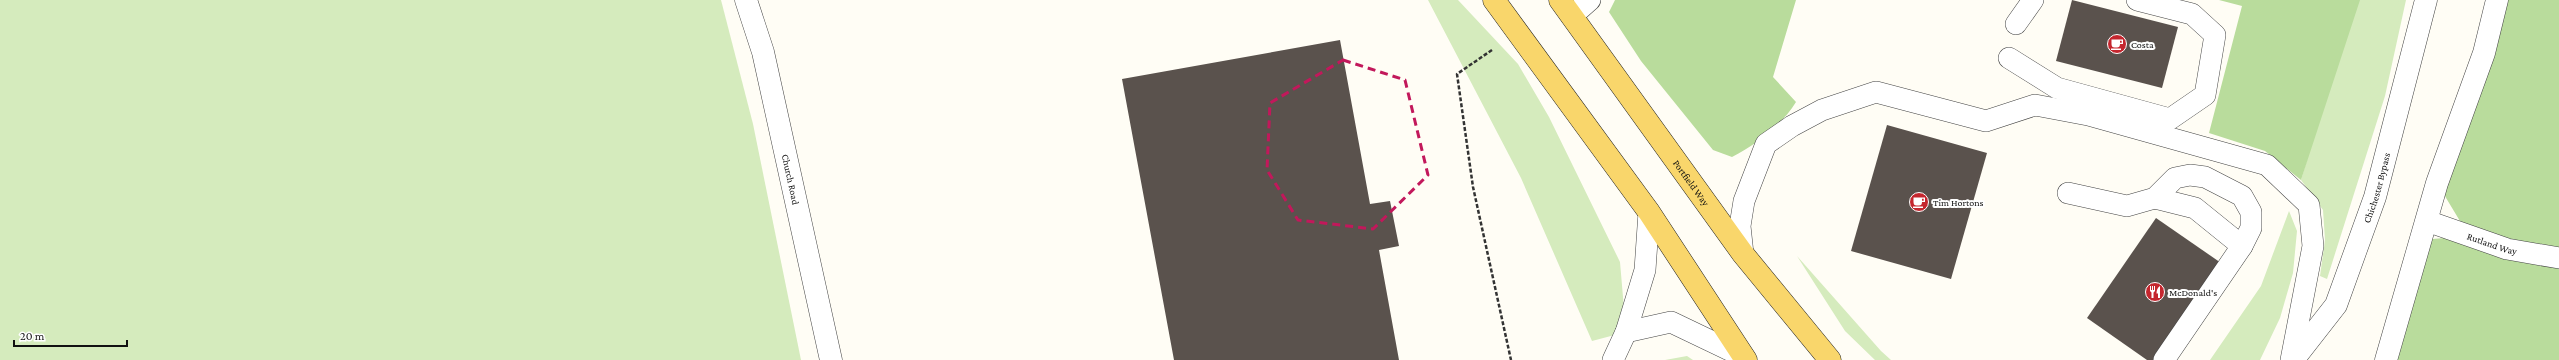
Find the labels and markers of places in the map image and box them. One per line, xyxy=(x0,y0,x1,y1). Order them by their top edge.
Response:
cafe icon: Costa xyxy=(2106,33,2128,55)
place label: Costa xyxy=(2131,39,2154,50)
cafe icon: Tim Hortons xyxy=(1908,191,1930,213)
place label: Tim Hortons xyxy=(1933,197,1984,208)
restaurant icon: McDonald's xyxy=(2144,281,2166,303)
place label: McDonald's xyxy=(2169,287,2217,298)

